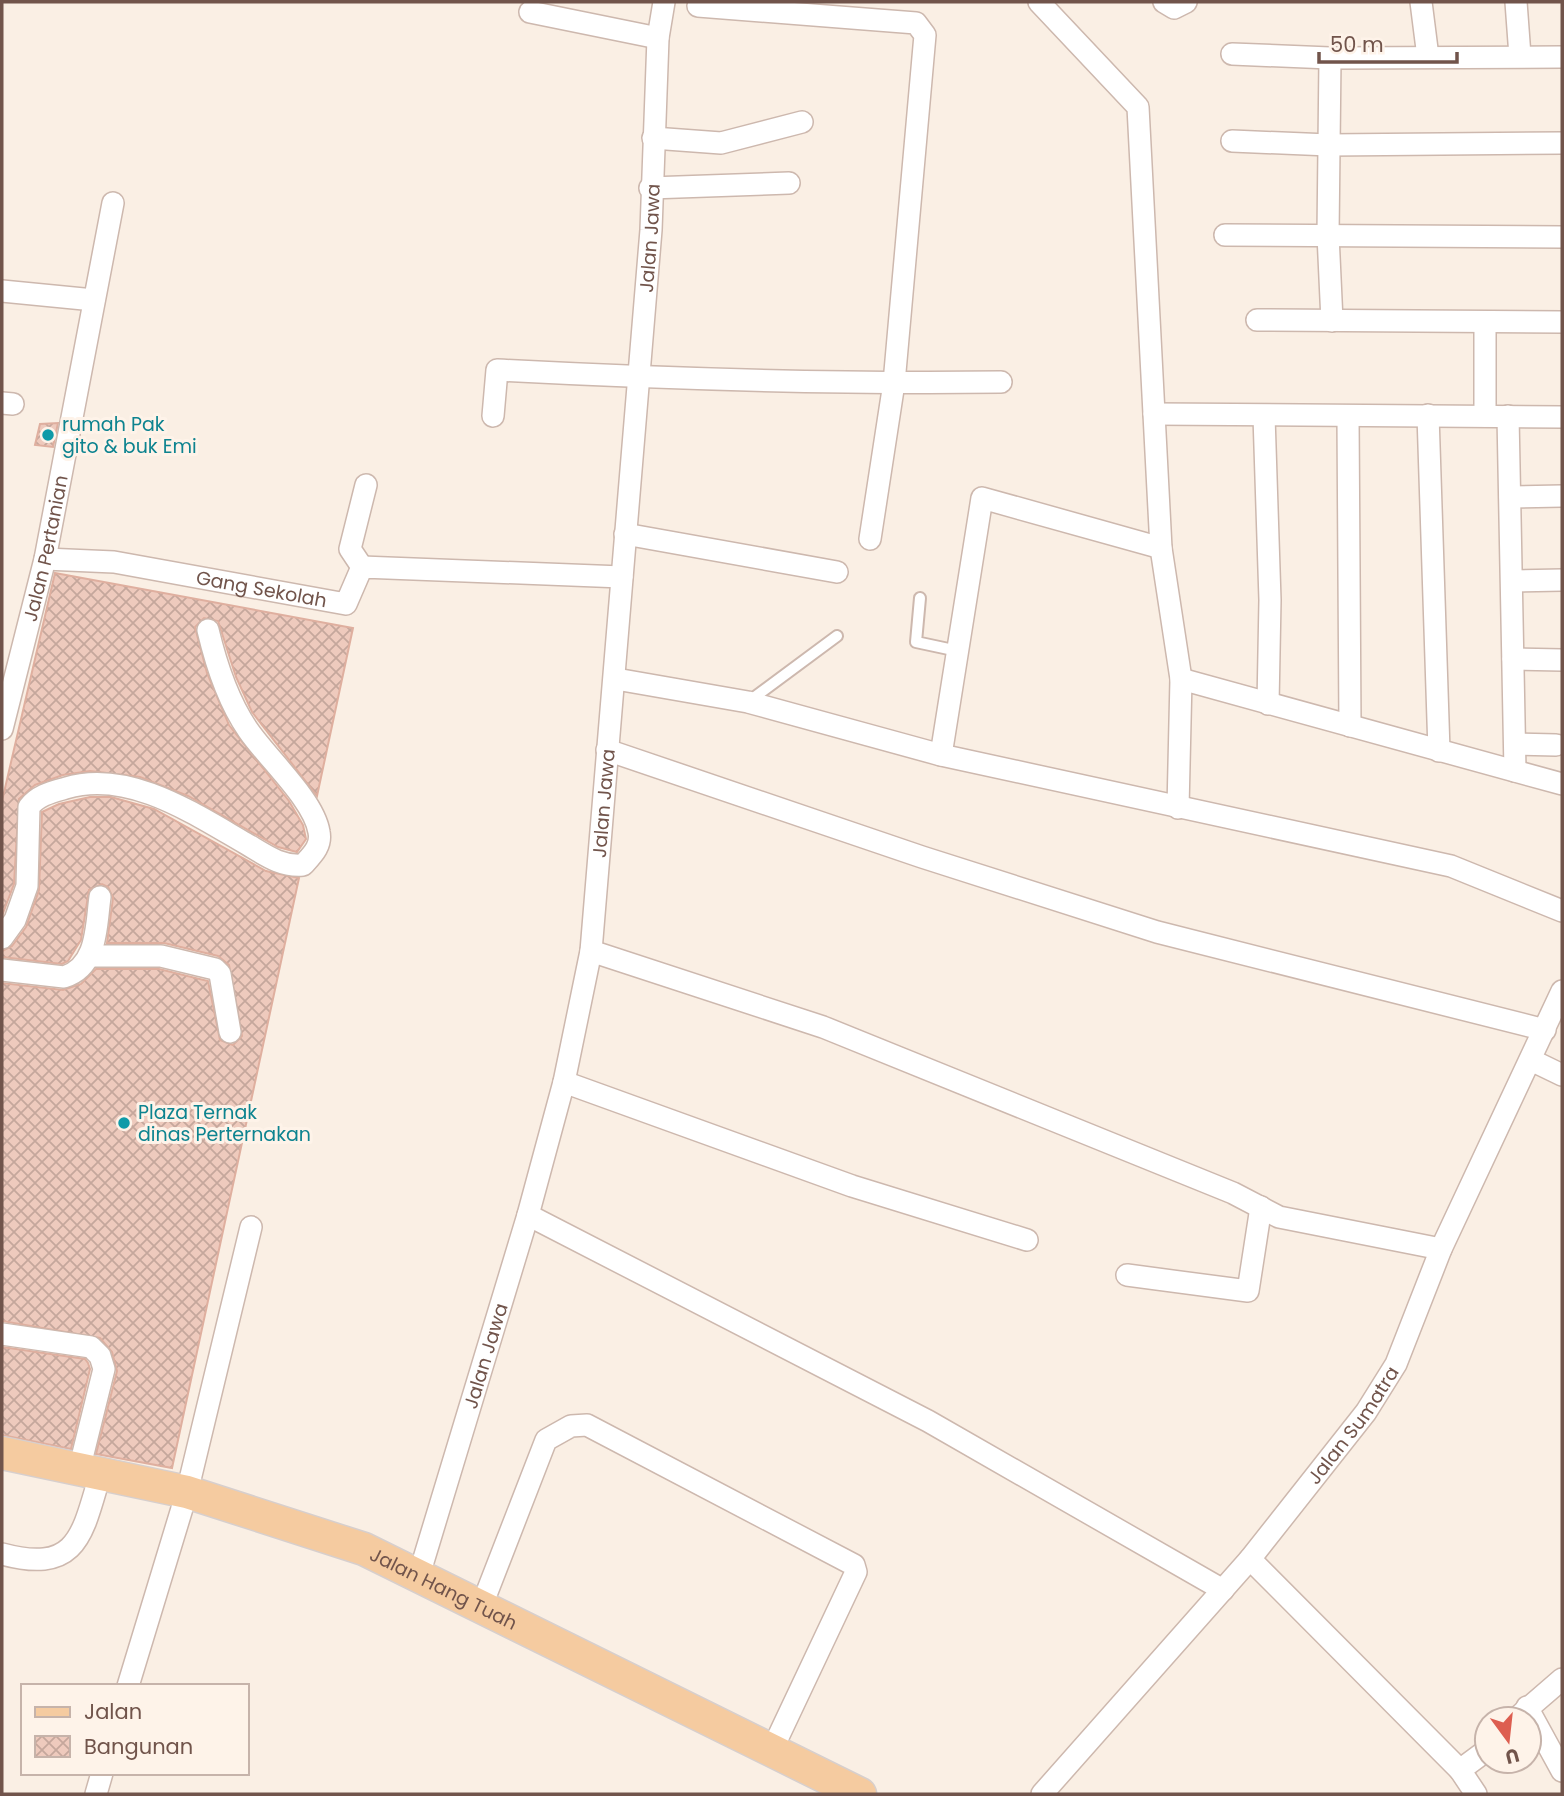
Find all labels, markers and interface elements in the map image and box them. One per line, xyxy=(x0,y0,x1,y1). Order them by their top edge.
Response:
scale bar xyxy=(1319,21,1457,65)
text: 50 m xyxy=(1330,30,1384,59)
street label: Jalan Jawa xyxy=(633,183,667,294)
place label: rumah Pak gito & buk Emi xyxy=(62,411,197,460)
marker: rumah Pak gito & buk Emi xyxy=(40,427,56,443)
street label: Jalan Pertanian xyxy=(17,473,75,624)
street label: Gang Sekolah xyxy=(194,564,329,614)
street label: Jalan Jawa xyxy=(586,748,622,859)
place label: Plaza Ternak dinas Perternakan xyxy=(138,1099,311,1148)
marker: Plaza Ternak dinas Perternakan xyxy=(116,1115,132,1131)
street label: Jalan Jawa xyxy=(457,1300,515,1412)
street label: Jalan Sumatra xyxy=(1301,1361,1405,1490)
street label: Jalan Hang Tuah xyxy=(365,1541,522,1637)
legend xyxy=(21,1684,248,1775)
text: Jalan xyxy=(84,1697,142,1726)
north arrow xyxy=(1473,1705,1543,1775)
text: Bangunan xyxy=(84,1732,193,1761)
text: U xyxy=(1502,1741,1522,1771)

